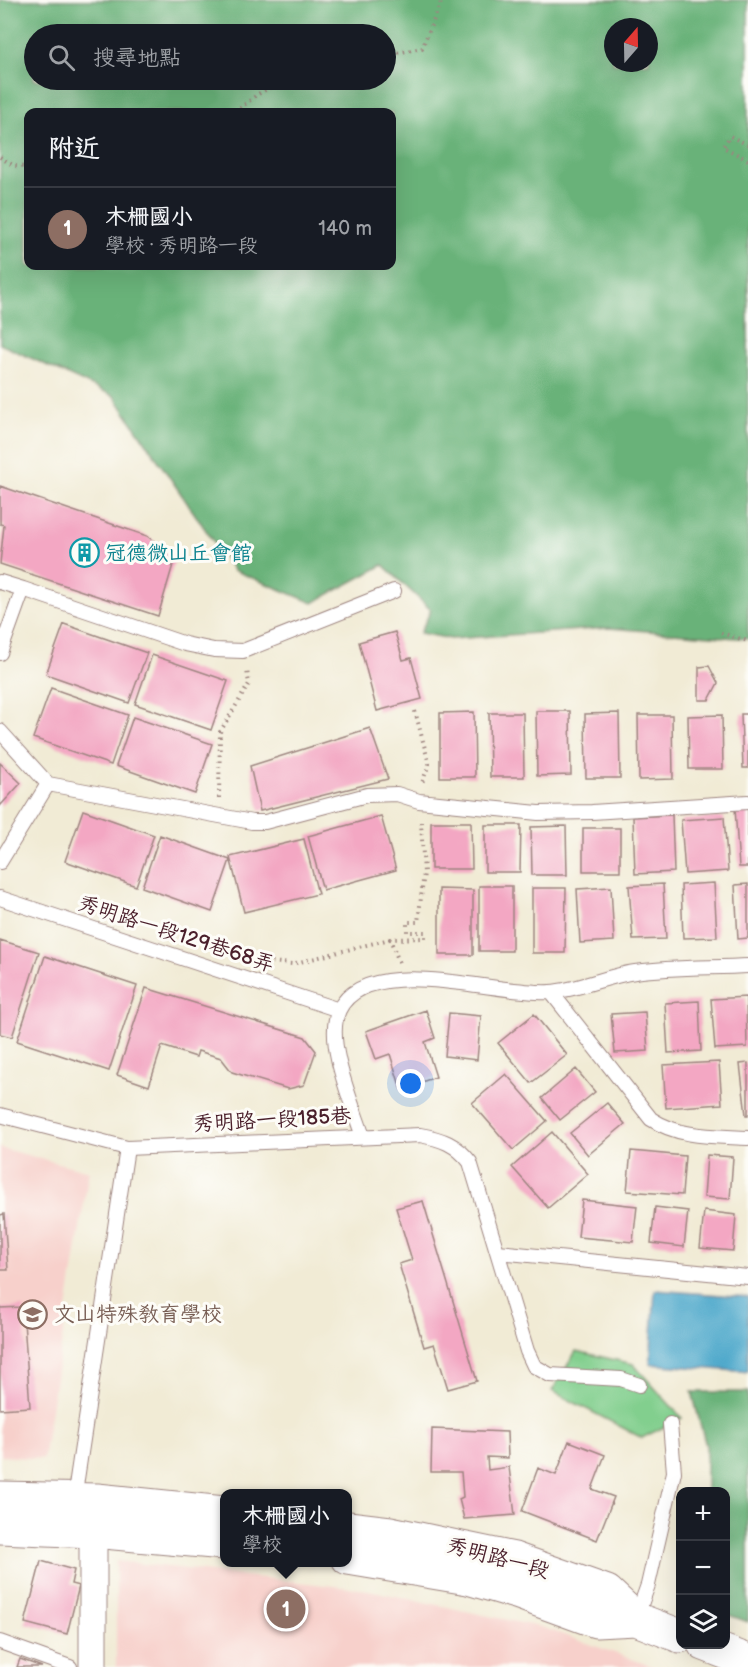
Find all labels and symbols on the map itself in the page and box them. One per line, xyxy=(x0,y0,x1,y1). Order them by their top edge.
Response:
north arrow xyxy=(604,18,658,72)
building icon: 冠德微山丘會館 xyxy=(68,537,100,569)
place label: 冠德微山丘會館 xyxy=(105,541,252,566)
street label: 秀明路一段129巷68弄 xyxy=(75,890,277,978)
your location xyxy=(396,1069,425,1098)
street label: 秀明路一段185巷 xyxy=(192,1103,352,1137)
school or university icon: 文山特殊教育學校 xyxy=(17,1298,49,1330)
place label: 文山特殊教育學校 xyxy=(54,1302,222,1327)
street label: 秀明路一段 xyxy=(444,1532,552,1584)
pin: 1 xyxy=(266,1586,306,1632)

